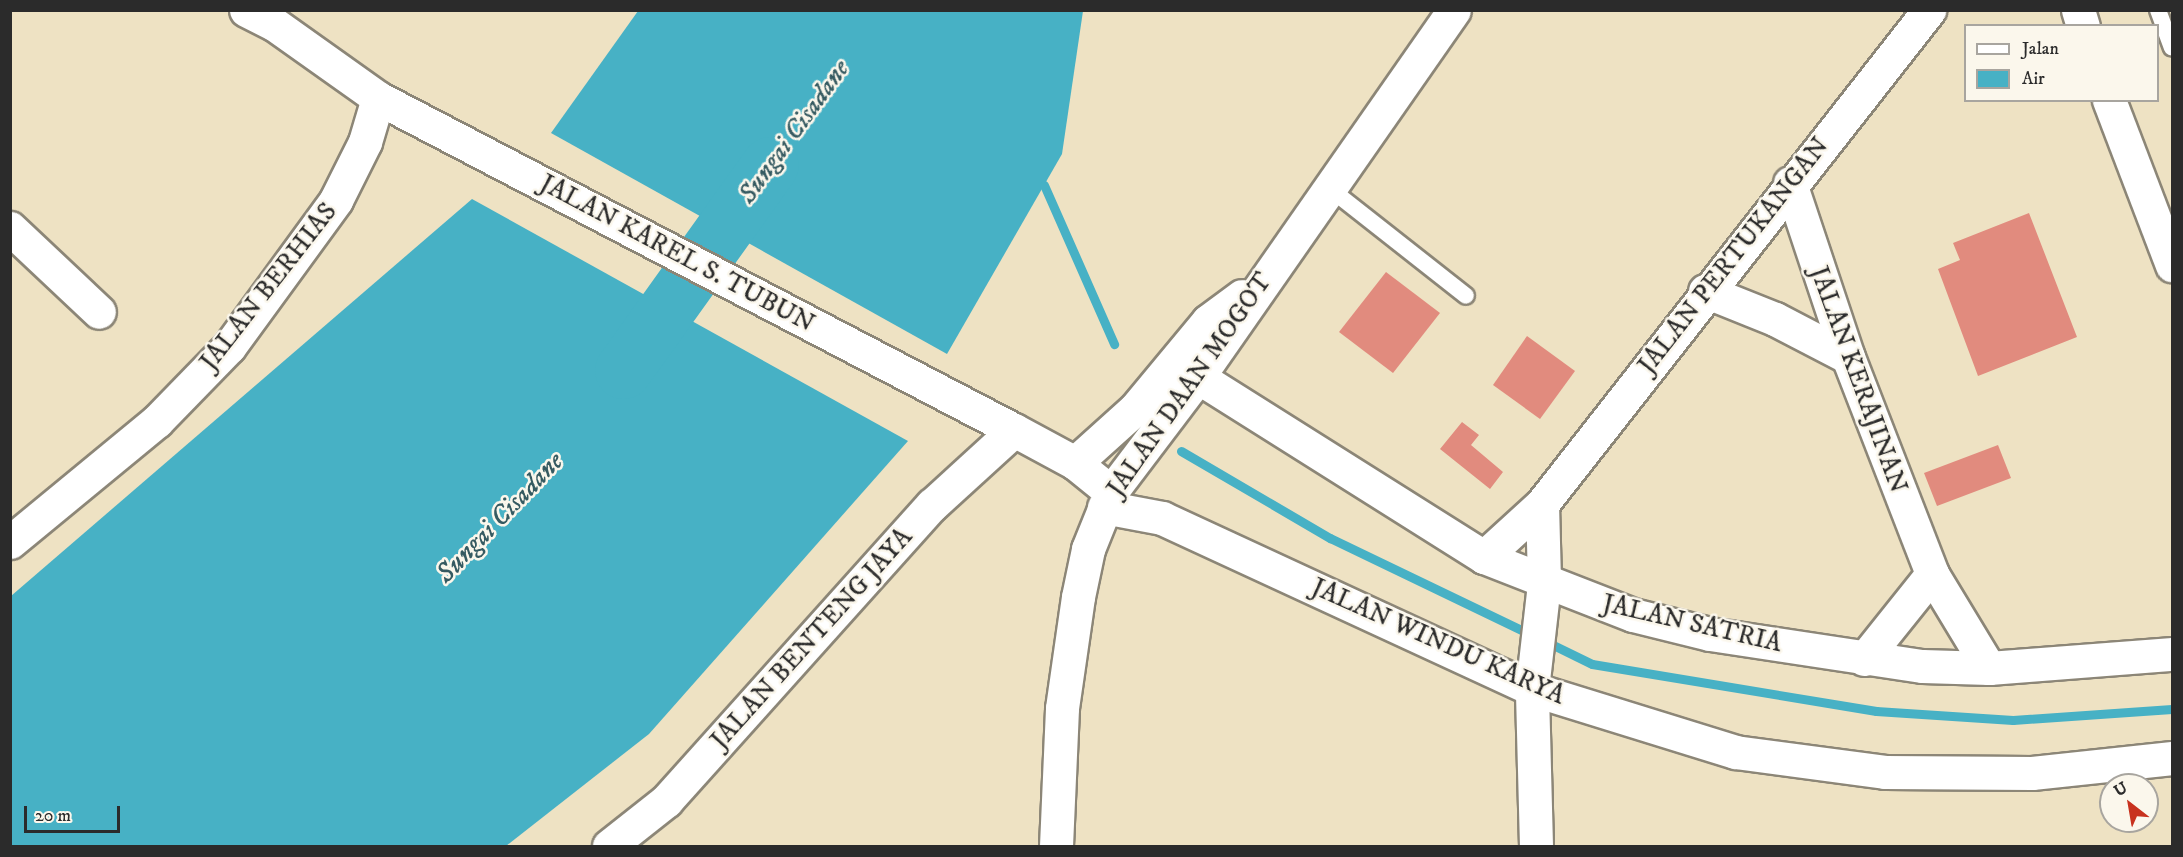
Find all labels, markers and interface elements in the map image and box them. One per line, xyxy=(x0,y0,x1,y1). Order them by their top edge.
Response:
legend xyxy=(1964,24,2159,102)
text: Jalan xyxy=(2022,38,2059,60)
water label: Sungai Cisadane xyxy=(731,54,857,210)
text: Air xyxy=(2022,68,2045,90)
street label: JALAN PERTUKANGAN xyxy=(1632,131,1836,381)
street label: JALAN KAREL S. TUBUN xyxy=(534,168,820,340)
street label: JALAN BERHIAS xyxy=(194,197,344,377)
street label: JALAN KERAJINAN xyxy=(1802,262,1914,498)
street label: JALAN DAAN MOGOT xyxy=(1101,267,1279,503)
water label: Sungai Cisadane xyxy=(429,446,571,590)
street label: JALAN BENTENG JAYA xyxy=(705,522,919,756)
street label: JALAN WINDU KARYA xyxy=(1306,572,1570,712)
street label: JALAN SATRIA xyxy=(1599,588,1785,660)
north arrow xyxy=(2099,773,2159,833)
text: U xyxy=(2110,778,2131,801)
scale bar xyxy=(27,794,123,832)
text: 20 m xyxy=(35,805,71,827)

